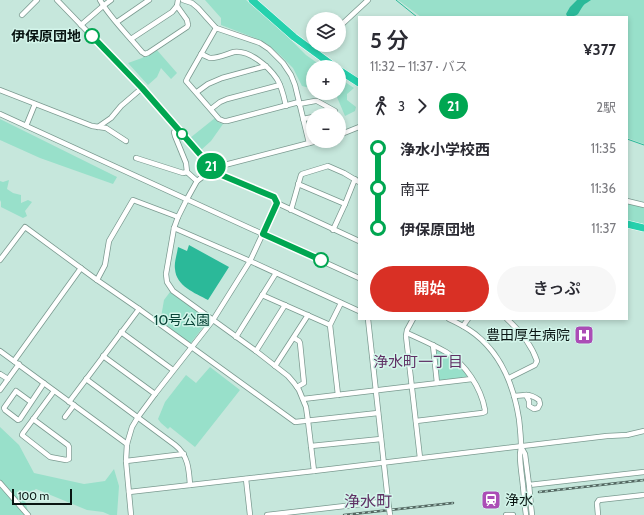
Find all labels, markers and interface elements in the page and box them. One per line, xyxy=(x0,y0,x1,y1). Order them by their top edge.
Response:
map controls xyxy=(306,12,346,148)
button: layers xyxy=(306,12,346,52)
place label: 伊保原団地 xyxy=(11,27,81,45)
text: 5 分 xyxy=(370,27,409,54)
marker: 伊保原団地 xyxy=(84,28,100,44)
text: ¥377 xyxy=(584,41,616,59)
text: 11:32 – 11:37 · バス xyxy=(370,58,468,74)
button: + xyxy=(306,60,346,100)
icon: walk xyxy=(370,95,392,117)
icon: forward xyxy=(411,95,433,117)
text: 21 xyxy=(447,97,460,115)
text: 3 xyxy=(398,98,405,114)
text: 2駅 xyxy=(596,99,616,115)
button: − xyxy=(306,108,346,148)
unlabelled marker xyxy=(176,128,188,140)
text: 11:35 xyxy=(591,140,616,156)
text: 浄水小学校西 xyxy=(400,141,490,159)
line badge: 21 xyxy=(193,153,229,179)
text: 21 xyxy=(205,157,217,175)
text: 11:36 xyxy=(590,180,616,196)
text: 南平 xyxy=(400,181,430,199)
text: 11:37 xyxy=(591,220,616,236)
text: 伊保原団地 xyxy=(400,221,475,239)
unlabelled marker xyxy=(313,252,329,268)
button: 開始 xyxy=(370,266,489,312)
button: きっぷ xyxy=(497,266,616,312)
park label: 10号公園 xyxy=(154,311,210,329)
hospital icon: 豊田厚生病院 xyxy=(573,324,595,346)
place label: 豊田厚生病院 xyxy=(486,326,570,344)
district label: 浄水町一丁目 xyxy=(373,353,463,371)
scale bar xyxy=(12,487,72,506)
text: 100 m xyxy=(18,489,49,503)
station icon: 浄水 xyxy=(480,489,502,511)
place label: 浄水 xyxy=(505,491,533,509)
district label: 浄水町 xyxy=(344,492,392,511)

